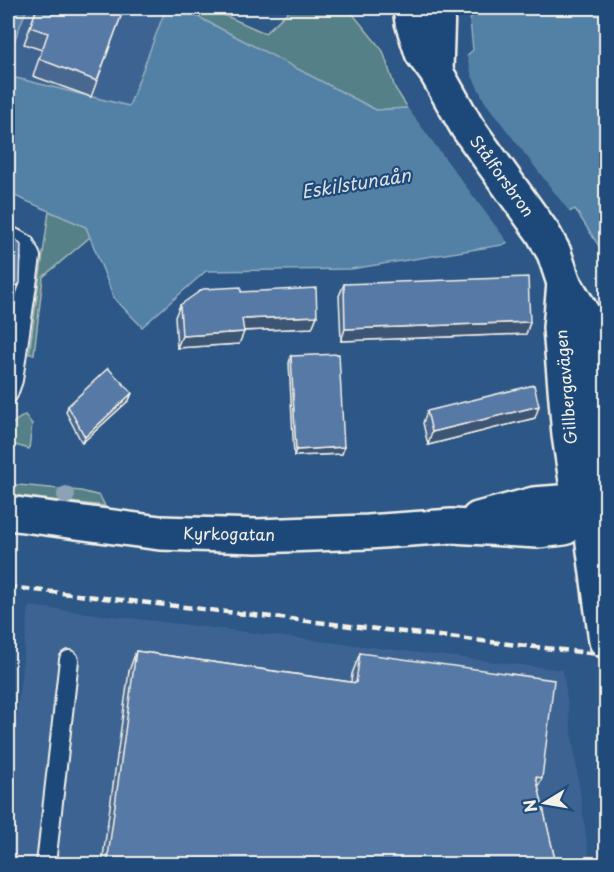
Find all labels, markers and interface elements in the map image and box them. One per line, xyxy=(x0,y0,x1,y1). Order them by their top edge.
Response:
street label: Stålforsbron xyxy=(465,130,541,221)
water label: Eskilstunaån xyxy=(299,160,414,204)
street label: Gillbergavägen xyxy=(548,329,582,445)
street label: Kyrkogatan xyxy=(183,520,275,546)
north arrow xyxy=(515,773,575,833)
text: N xyxy=(516,798,542,815)

